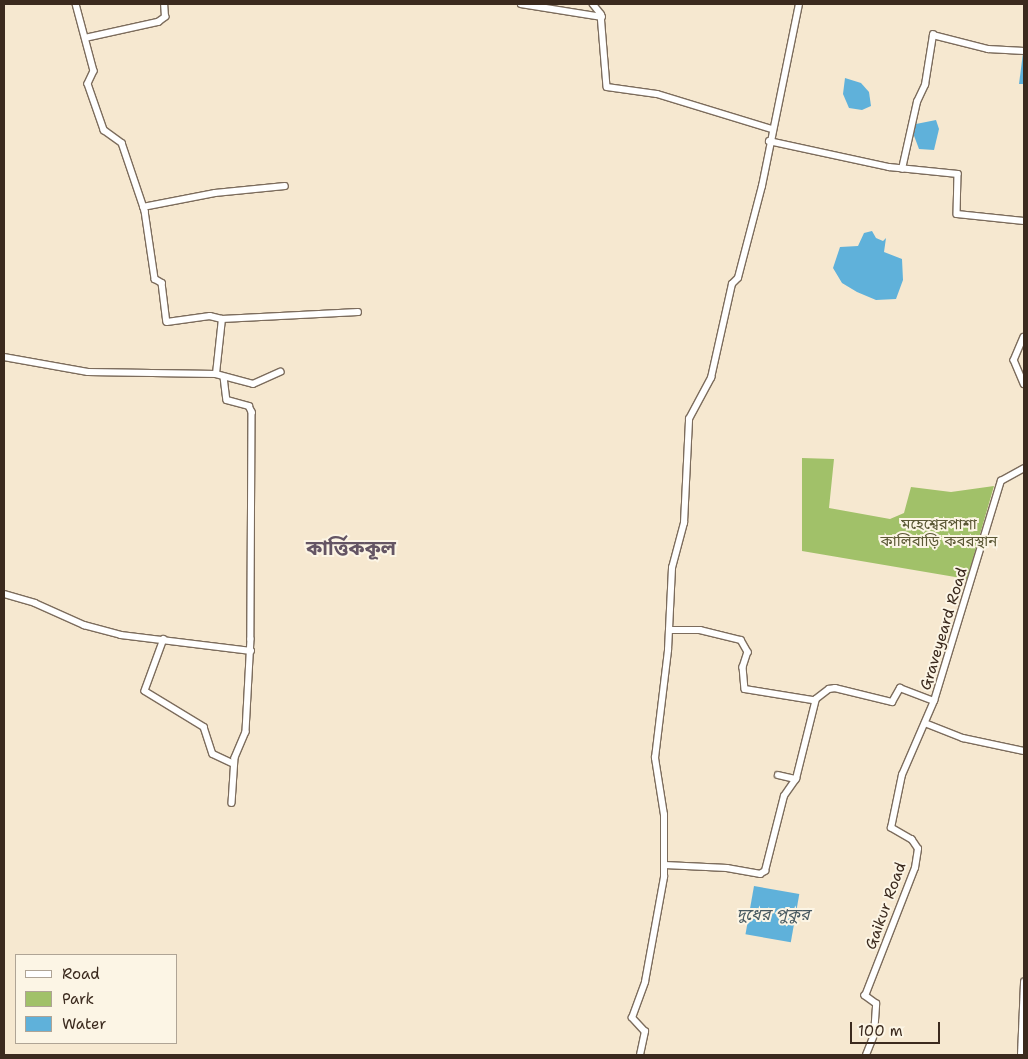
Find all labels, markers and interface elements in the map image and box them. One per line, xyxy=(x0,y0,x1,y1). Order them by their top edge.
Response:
park label: মহেশ্বেরপাশা কালিবাড়ি কবরস্থান xyxy=(881,515,997,550)
district label: কার্ত্তিককূল xyxy=(306,536,396,560)
street label: Graveyeard Road xyxy=(917,566,971,692)
street label: Gaikur Road xyxy=(862,860,910,952)
water label: দুধের পুকুর xyxy=(736,905,810,925)
legend xyxy=(15,954,178,1044)
text: Road xyxy=(62,964,100,984)
text: Park xyxy=(62,989,94,1009)
scale bar xyxy=(853,1012,943,1044)
text: Water xyxy=(62,1014,106,1034)
text: 100 m xyxy=(858,1021,903,1041)

